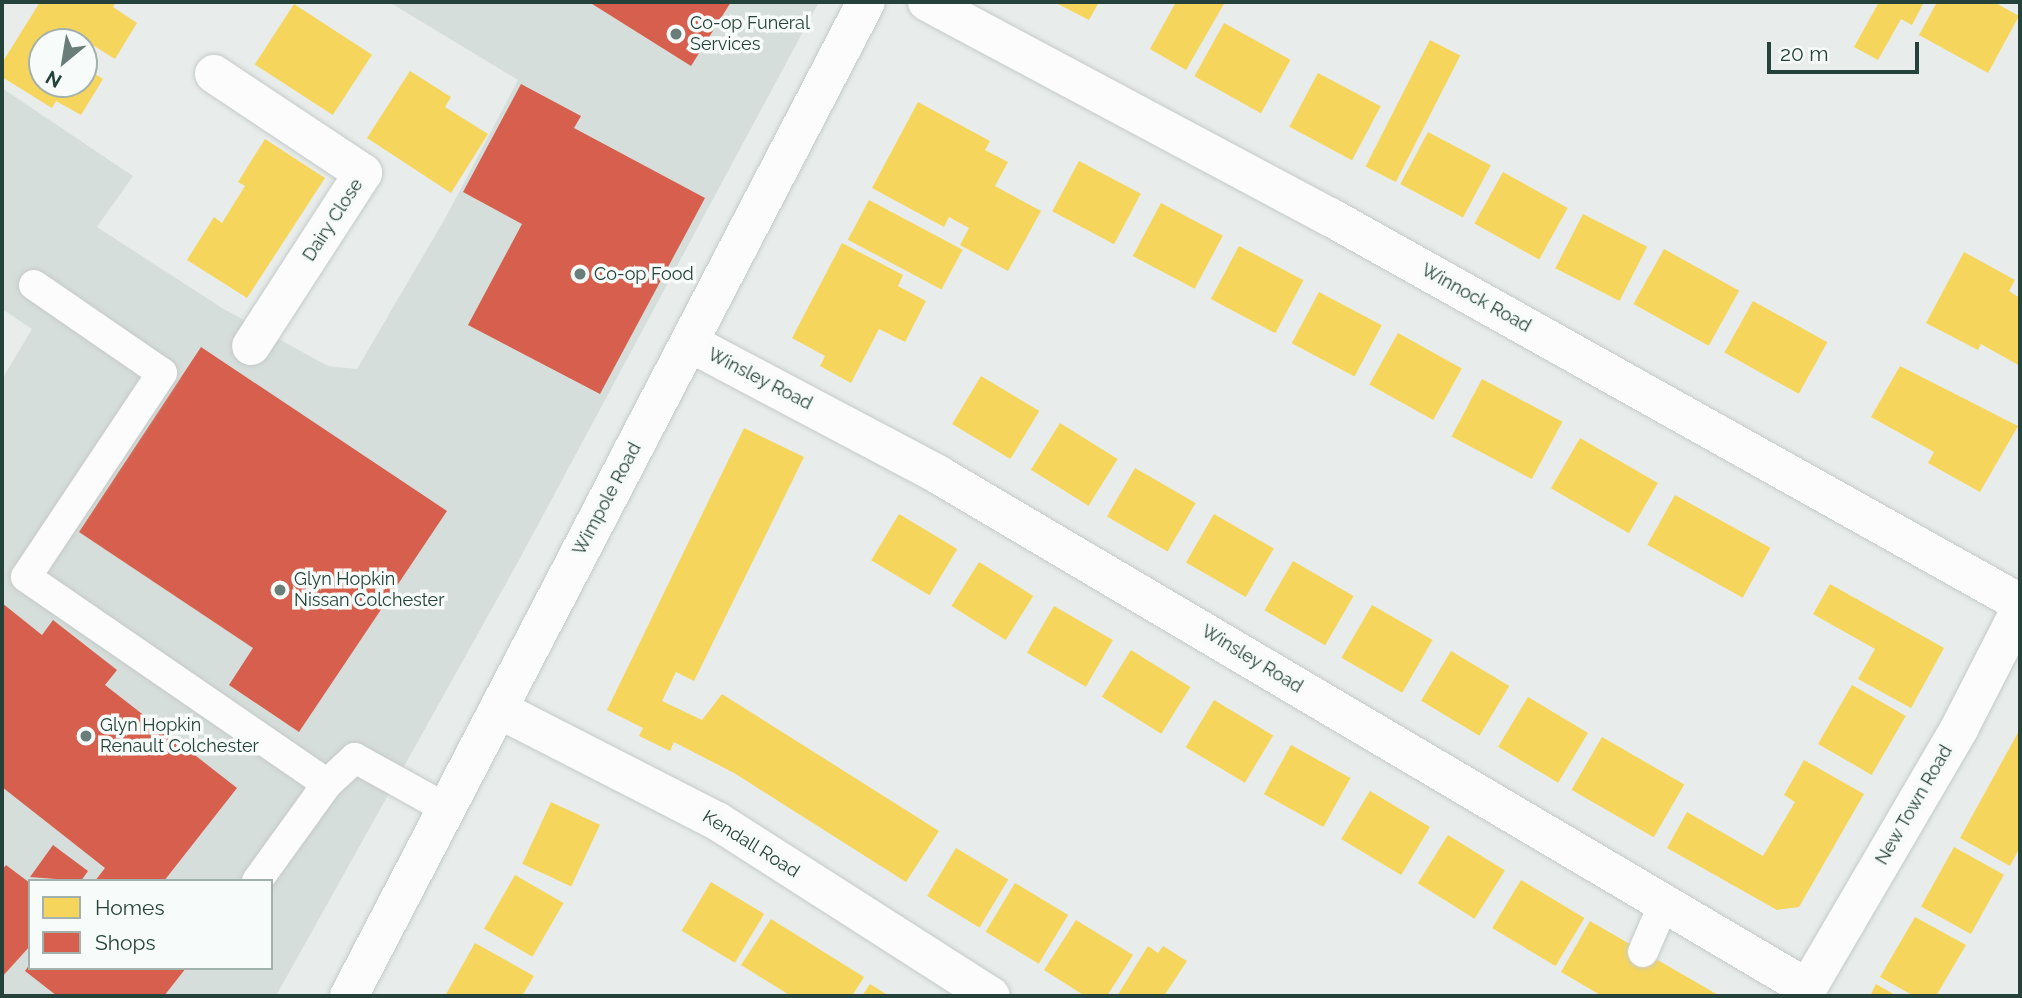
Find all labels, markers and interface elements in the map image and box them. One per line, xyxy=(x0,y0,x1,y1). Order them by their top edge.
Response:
place label: Co-op Funeral Services xyxy=(690,13,810,56)
marker: Co-op Funeral Services xyxy=(668,26,684,42)
north arrow xyxy=(28,28,98,98)
scale bar xyxy=(1770,28,1922,72)
text: 20 m xyxy=(1780,41,1828,66)
text: N xyxy=(42,66,65,93)
street label: Dairy Close xyxy=(298,175,368,265)
street label: Winnock Road xyxy=(1418,259,1534,337)
place label: Co-op Food xyxy=(594,263,694,285)
marker: Co-op Food xyxy=(572,266,588,282)
street label: Winsley Road xyxy=(704,343,816,415)
street label: Wimpole Road xyxy=(568,439,646,559)
place label: Glyn Hopkin Nissan Colchester xyxy=(294,569,444,612)
marker: Glyn Hopkin Nissan Colchester xyxy=(272,582,288,598)
street label: Winsley Road xyxy=(1197,620,1307,698)
place label: Glyn Hopkin Renault Colchester xyxy=(100,715,259,758)
marker: Glyn Hopkin Renault Colchester xyxy=(78,728,94,744)
street label: New Town Road xyxy=(1871,741,1957,869)
street label: Kendall Road xyxy=(698,806,804,882)
legend xyxy=(28,879,273,970)
text: Homes xyxy=(95,895,165,920)
text: Shops xyxy=(95,930,156,955)

